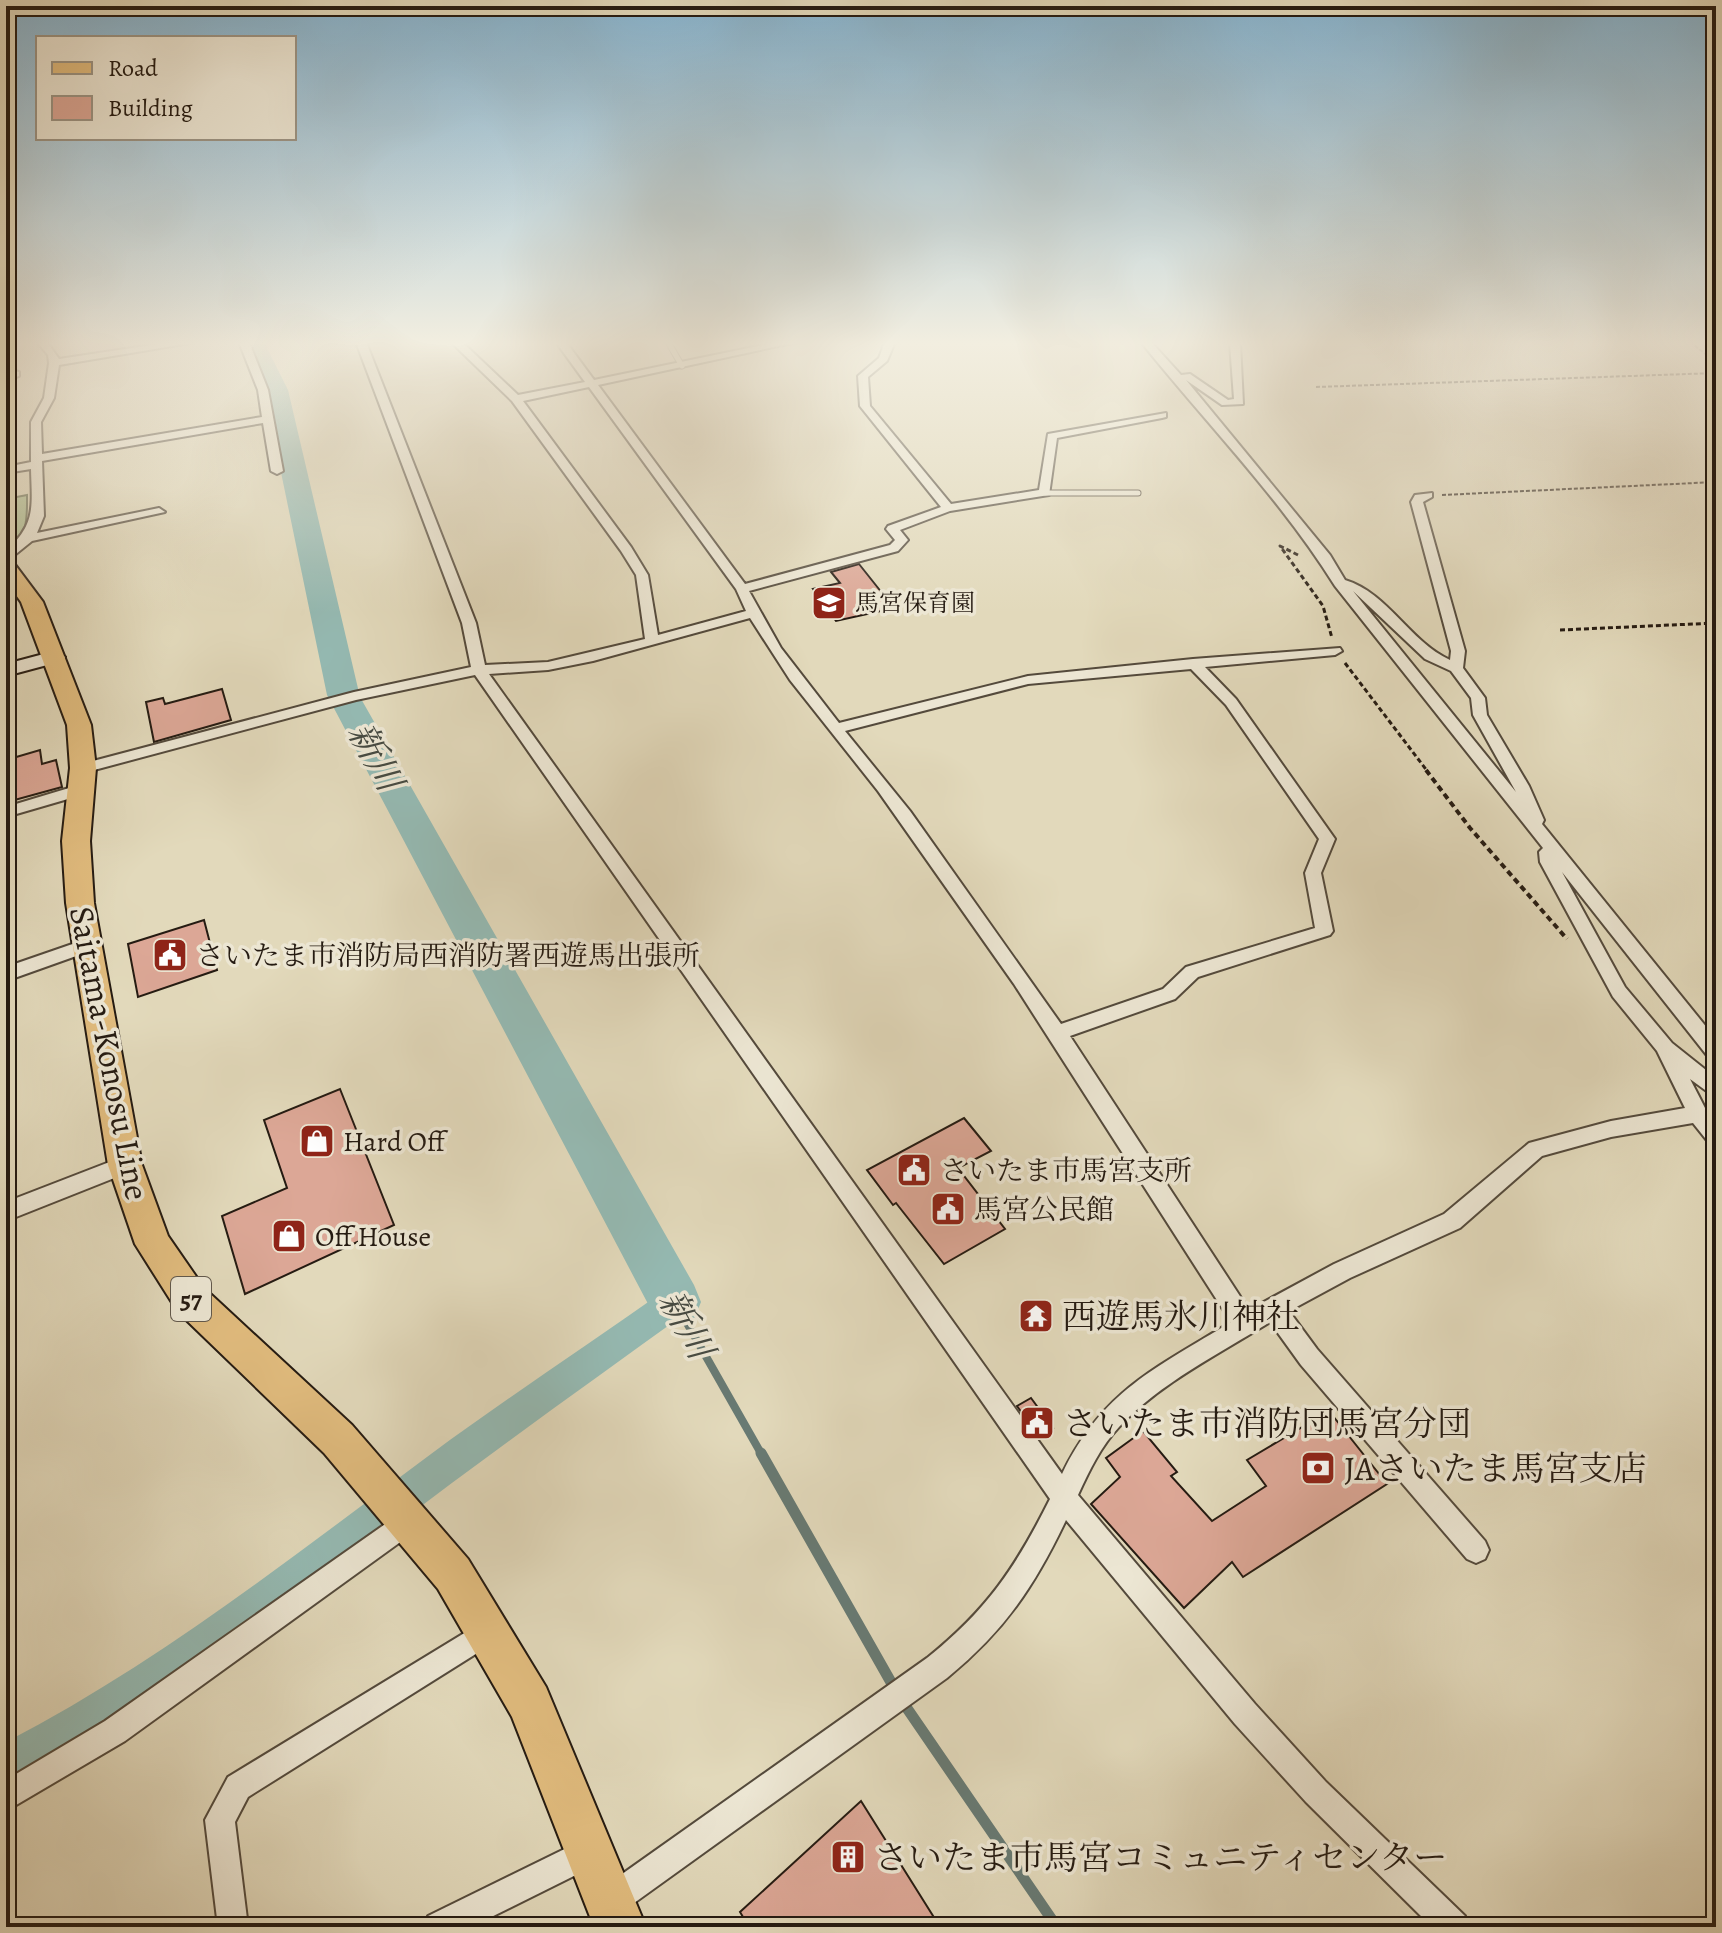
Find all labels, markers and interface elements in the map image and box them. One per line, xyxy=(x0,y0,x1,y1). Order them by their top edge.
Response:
legend xyxy=(36,36,296,140)
text: Road xyxy=(108,52,158,84)
text: Building xyxy=(108,92,193,124)
school or university icon: 馬宮保育園 xyxy=(810,584,848,622)
place label: 馬宮保育園 xyxy=(855,587,975,619)
water label: 新川 xyxy=(337,713,416,803)
street label: Saitama-Konosu Line xyxy=(58,902,161,1204)
public building icon: さいたま市消防局西消防署西遊馬出張所 xyxy=(151,936,189,974)
place label: さいたま市消防局西消防署西遊馬出張所 xyxy=(196,937,700,975)
shop icon: Hard Off xyxy=(298,1122,336,1160)
place label: Hard Off xyxy=(343,1123,448,1161)
public building icon: さいたま市馬宮支所 xyxy=(895,1151,933,1189)
place label: さいたま市馬宮支所 xyxy=(940,1152,1192,1190)
public building icon: 馬宮公民館 xyxy=(929,1190,967,1228)
place label: 馬宮公民館 xyxy=(974,1191,1114,1229)
shop icon: Off House xyxy=(270,1217,308,1255)
place label: Off House xyxy=(315,1218,431,1256)
road number: 57 xyxy=(171,1277,211,1321)
water label: 新川 xyxy=(648,1281,727,1371)
place label: 西遊馬氷川神社 xyxy=(1062,1293,1300,1340)
temple icon: 西遊馬氷川神社 xyxy=(1017,1297,1055,1335)
place label: さいたま市消防団馬宮分団 xyxy=(1063,1400,1471,1447)
public building icon: さいたま市消防団馬宮分団 xyxy=(1018,1404,1056,1442)
place label: JAさいたま馬宮支店 xyxy=(1344,1445,1647,1492)
bank icon: JAさいたま馬宮支店 xyxy=(1299,1449,1337,1487)
place label: さいたま市馬宮コミュニティセンター xyxy=(874,1834,1447,1881)
building icon: さいたま市馬宮コミュニティセンター xyxy=(829,1838,867,1876)

